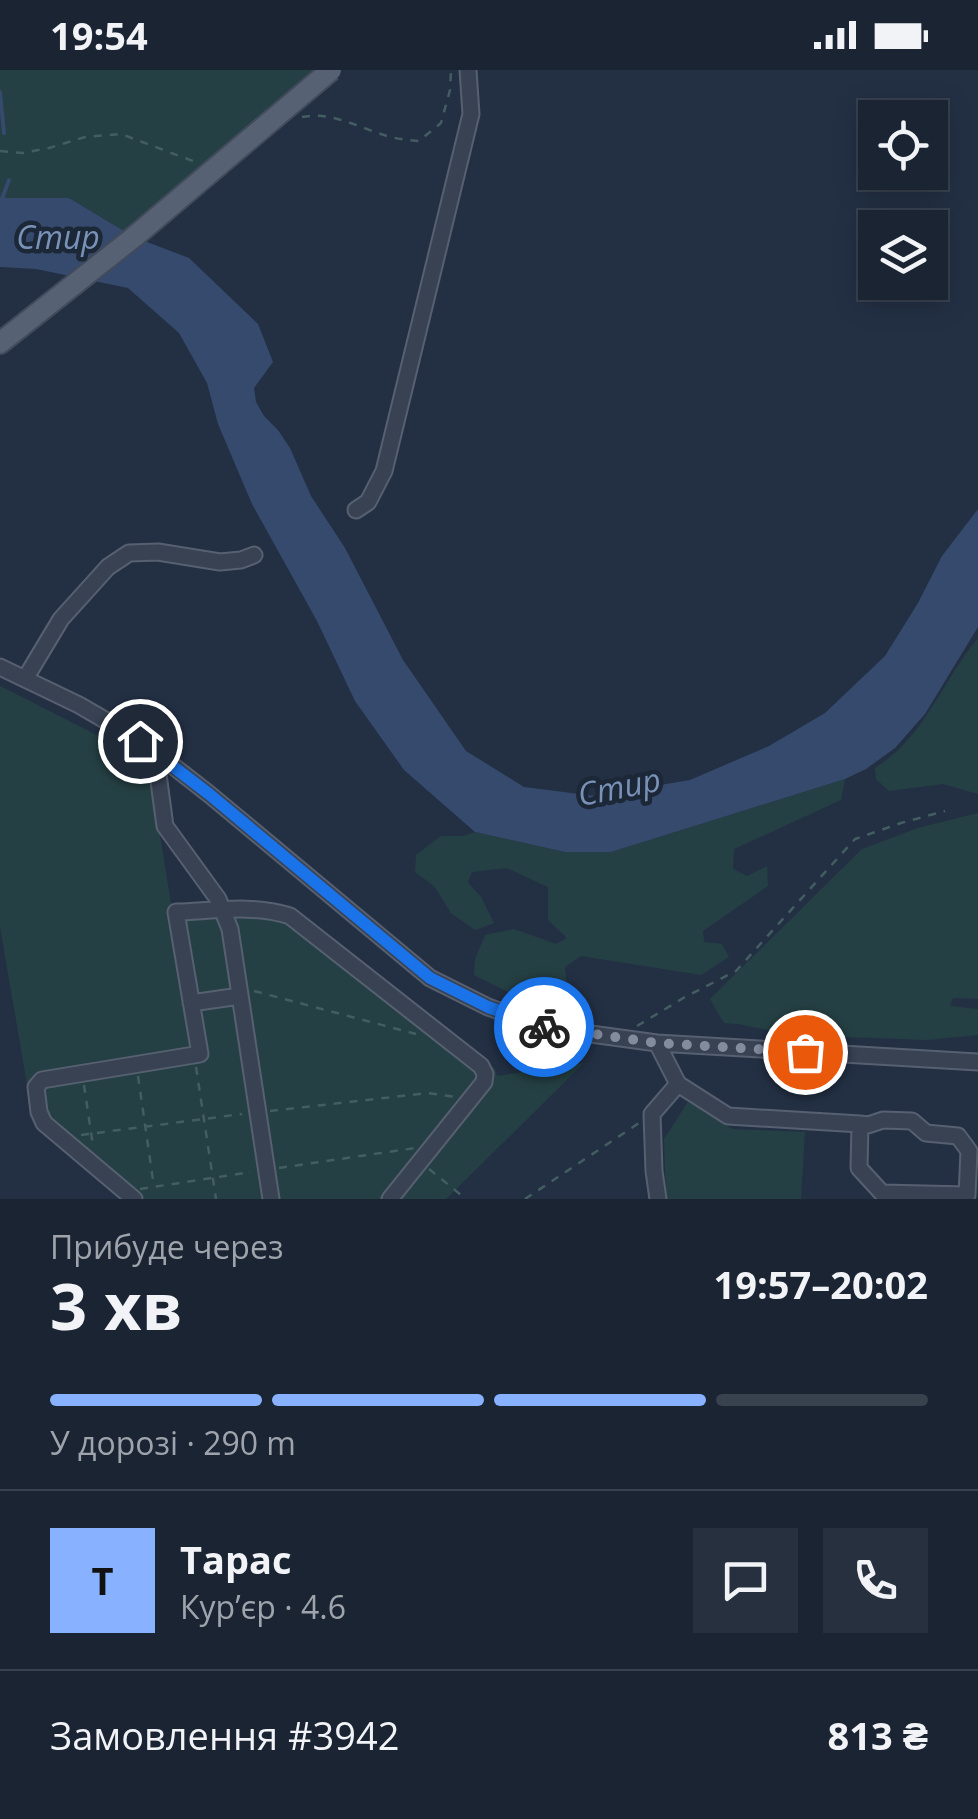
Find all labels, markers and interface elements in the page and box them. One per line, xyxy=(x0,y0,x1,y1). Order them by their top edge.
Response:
text: 19:54 xyxy=(50,9,148,61)
map controls xyxy=(858,100,948,300)
button: locate xyxy=(858,100,948,190)
button: layers xyxy=(858,210,948,300)
water label: Стир xyxy=(16,215,100,258)
pin xyxy=(98,699,183,784)
icon: home xyxy=(113,714,168,769)
water label: Стир xyxy=(574,757,664,815)
courier xyxy=(494,977,594,1077)
icon: bike xyxy=(517,1000,572,1055)
pin xyxy=(763,1010,848,1095)
icon: bag xyxy=(778,1025,833,1080)
text: Прибуде через xyxy=(50,1225,283,1268)
text: 19:57–20:02 xyxy=(714,1258,928,1310)
text: 3 хв xyxy=(50,1261,183,1349)
text: У дорозі · 290 m xyxy=(50,1421,296,1464)
button: chat xyxy=(693,1528,798,1633)
button: phone xyxy=(823,1528,928,1633)
text: Тарас xyxy=(180,1533,292,1585)
text: Т xyxy=(91,1554,114,1606)
text: Кур’єр · 4.6 xyxy=(180,1585,346,1628)
text: Замовлення #3942 xyxy=(50,1709,399,1761)
text: 813 ₴ xyxy=(828,1709,928,1761)

